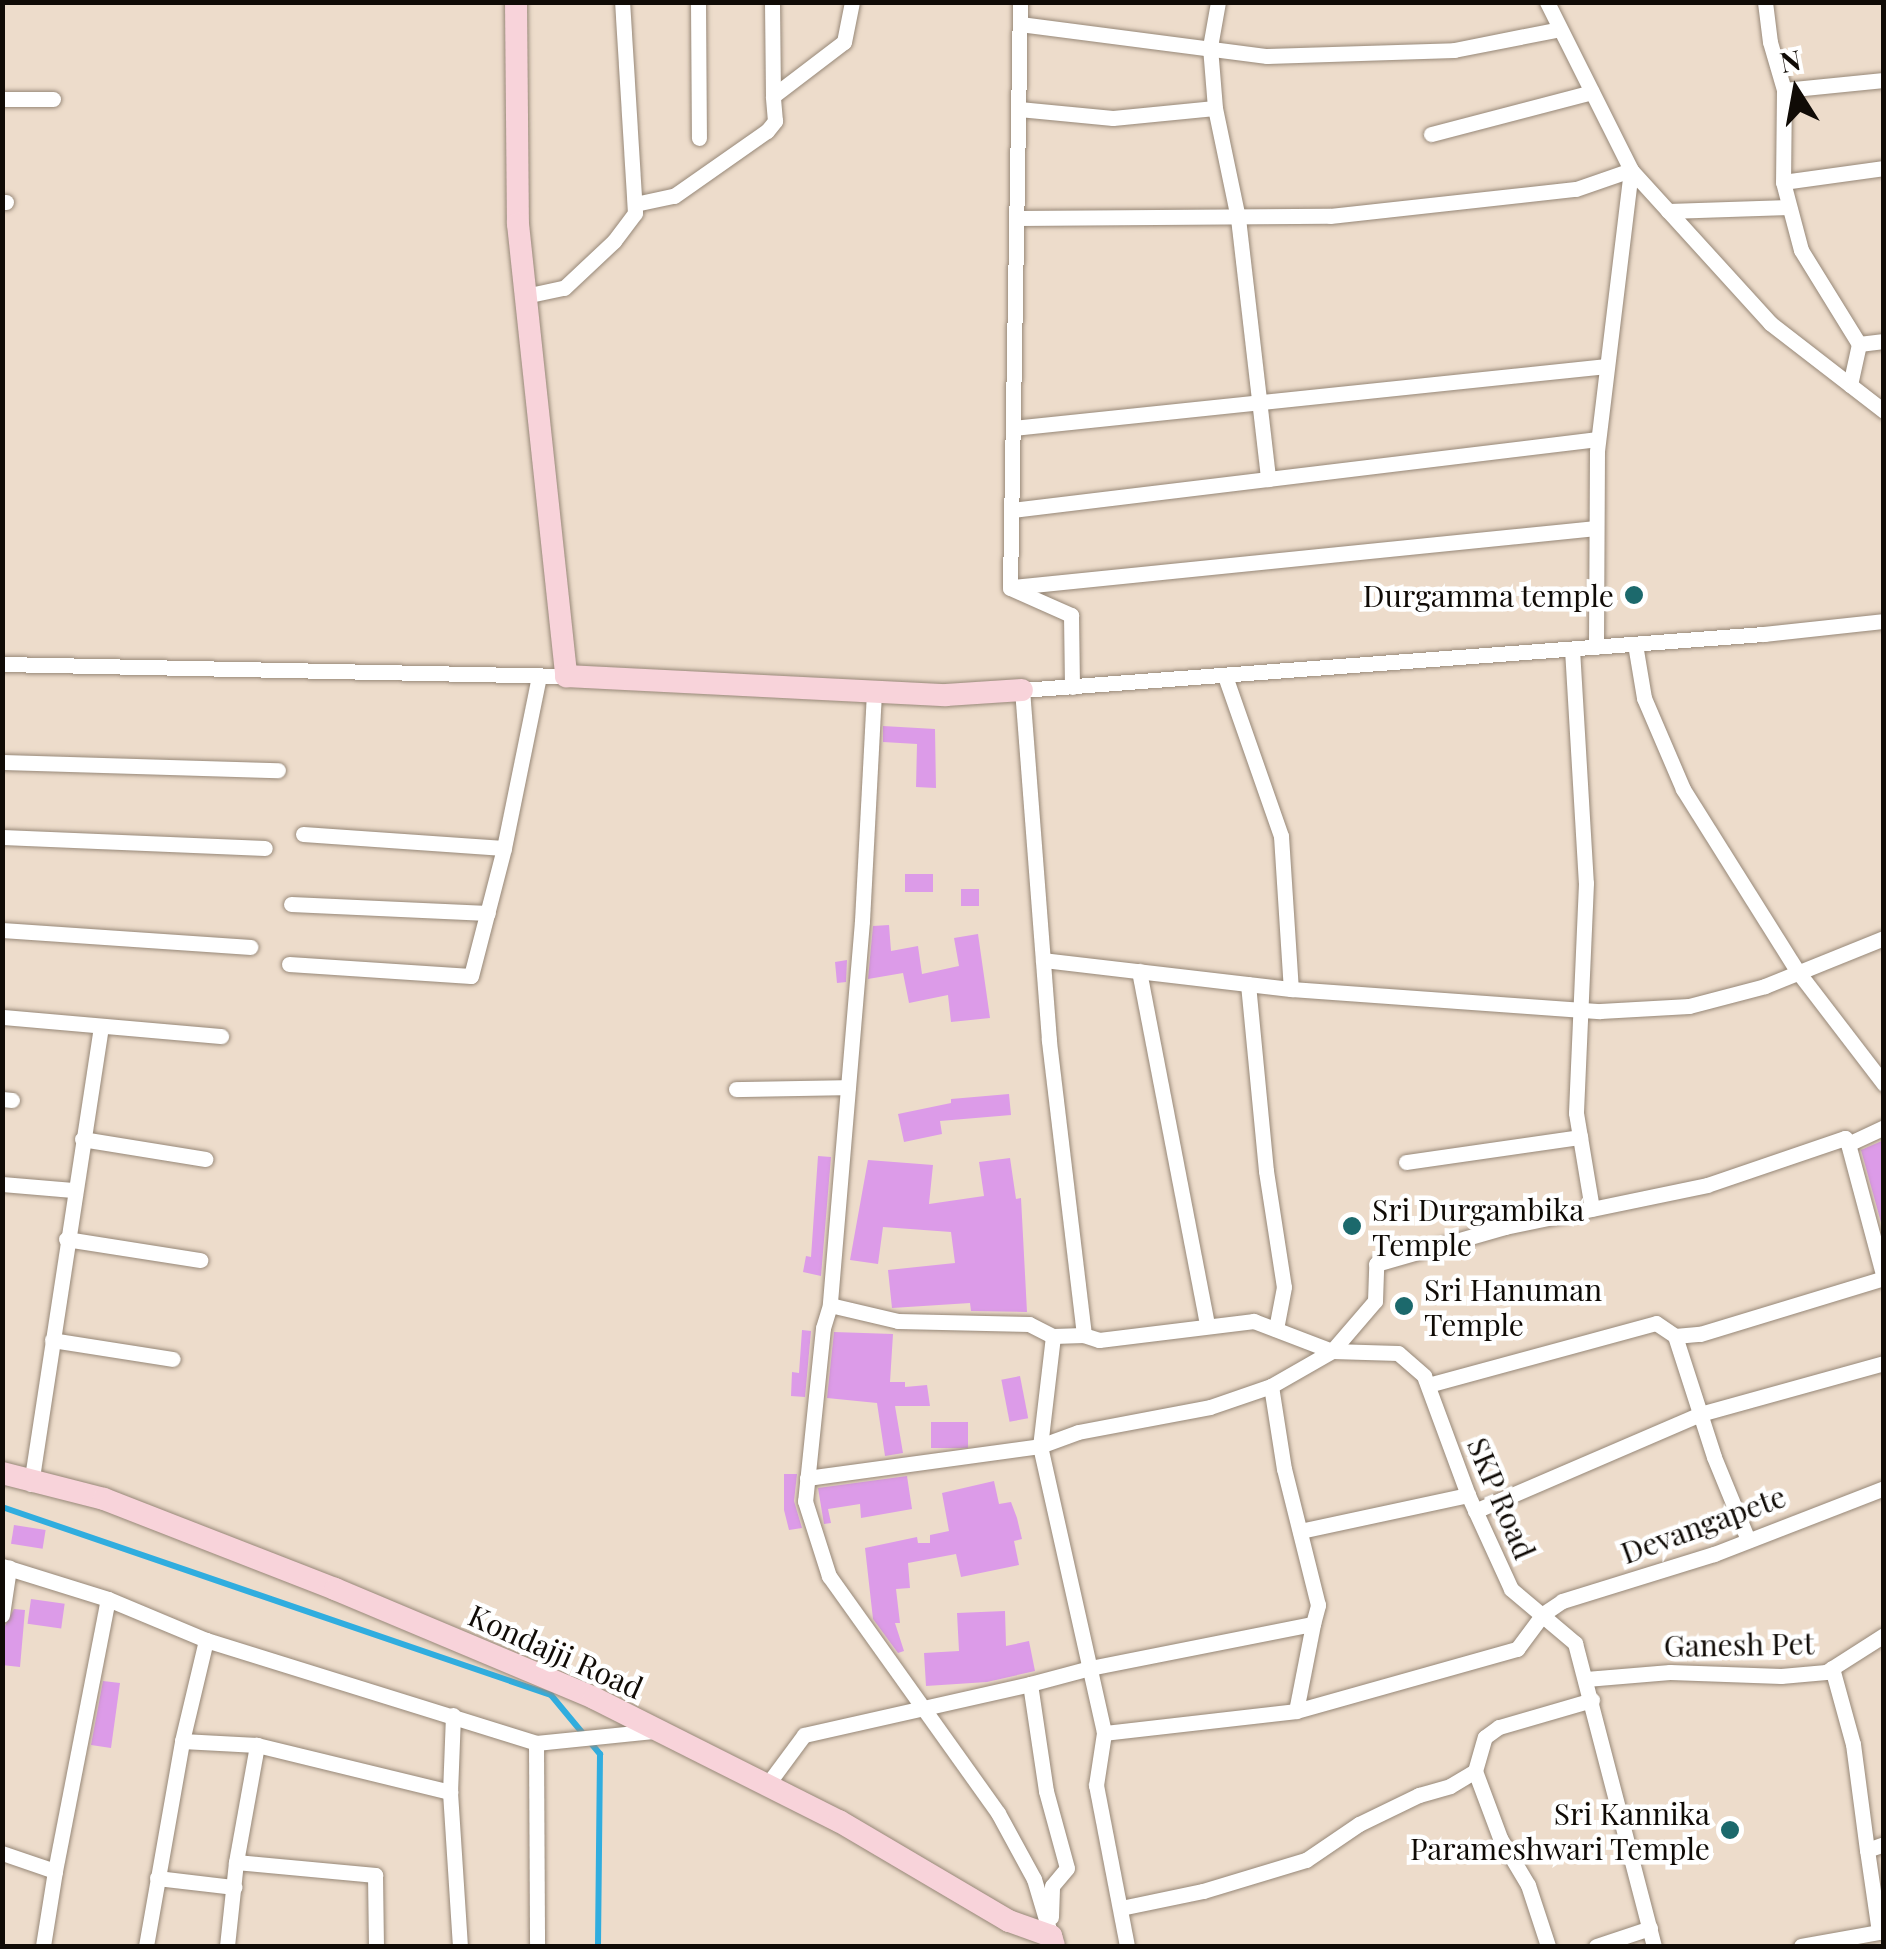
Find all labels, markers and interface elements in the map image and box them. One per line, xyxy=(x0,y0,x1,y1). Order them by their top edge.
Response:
north arrow xyxy=(1746,40,1846,140)
text: N xyxy=(1777,40,1804,80)
place label: Durgamma temple xyxy=(1362,577,1614,613)
marker: Durgamma temple xyxy=(1623,584,1645,606)
place label: Sri Durgambika Temple xyxy=(1372,1191,1584,1262)
marker: Sri Durgambika Temple xyxy=(1341,1215,1363,1237)
place label: Sri Hanuman Temple xyxy=(1424,1271,1602,1342)
marker: Sri Hanuman Temple xyxy=(1393,1295,1415,1317)
street label: SKP Road xyxy=(1460,1432,1544,1564)
street label: Devangapete xyxy=(1616,1478,1790,1570)
street label: Kondajji Road xyxy=(463,1597,649,1705)
street label: Ganesh Pet xyxy=(1663,1625,1815,1663)
place label: Sri Kannika Parameshwari Temple xyxy=(1409,1795,1710,1866)
marker: Sri Kannika Parameshwari Temple xyxy=(1719,1819,1741,1841)

